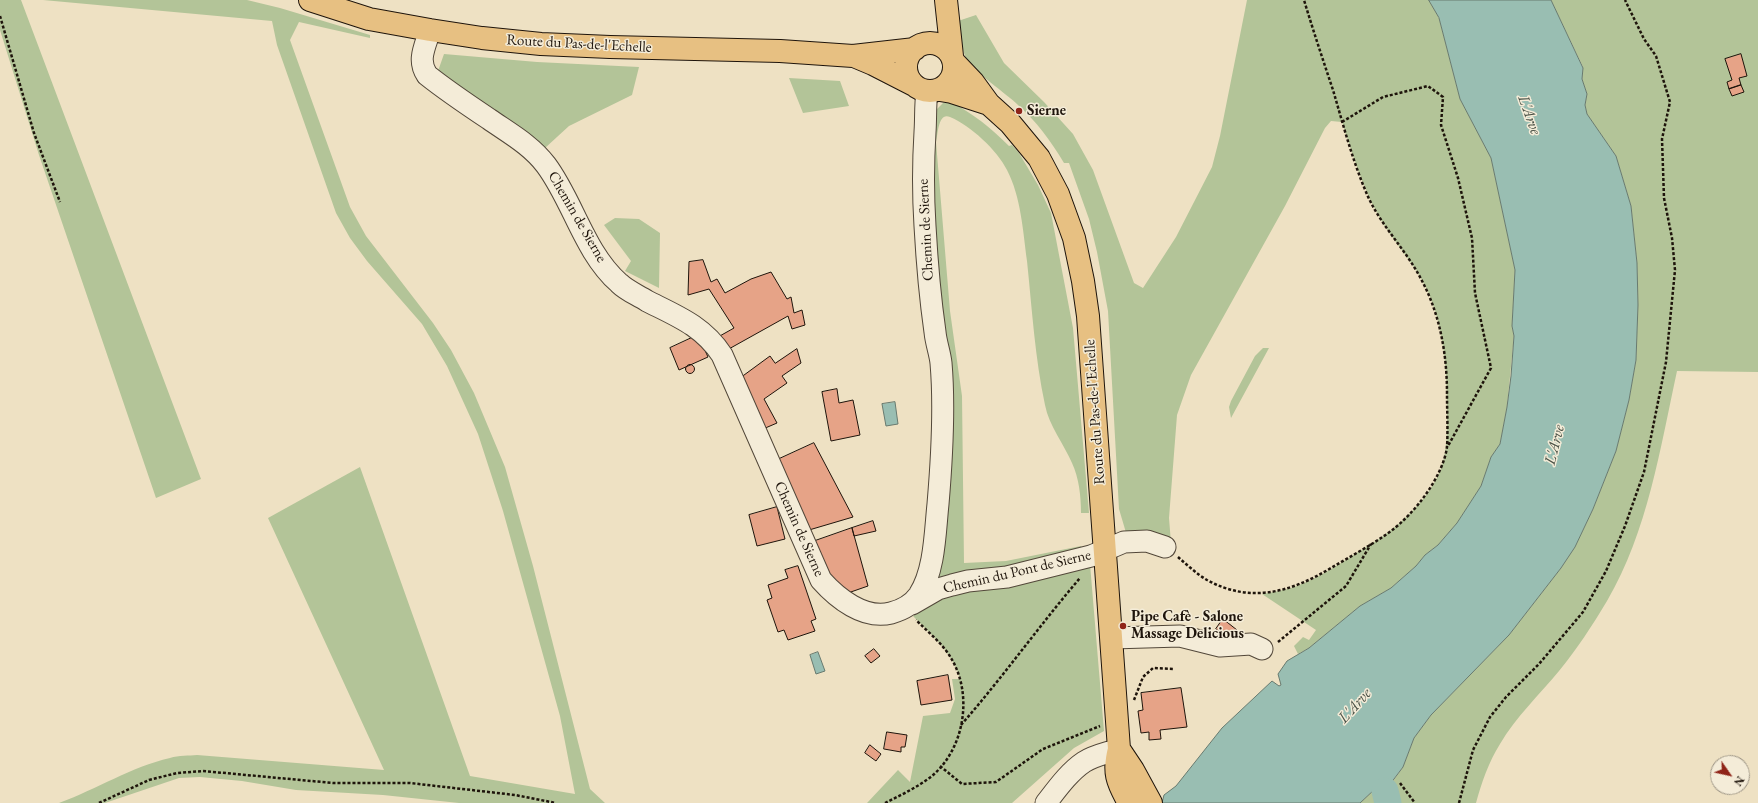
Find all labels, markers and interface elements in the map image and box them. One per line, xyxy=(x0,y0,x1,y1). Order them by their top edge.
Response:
street label: Route du Pas-de-l'Echelle xyxy=(506,31,652,57)
water label: L'Arve xyxy=(1513,93,1545,137)
place label: Sierne xyxy=(1027,102,1066,120)
marker: Sierne xyxy=(1014,106,1024,116)
street label: Chemin de Sierne xyxy=(544,168,610,266)
street label: Chemin de Sierne xyxy=(914,178,938,282)
street label: Route du Pas-de-l'Echelle xyxy=(1081,339,1109,485)
water label: L'Arve xyxy=(1541,423,1569,467)
street label: Chemin de Sierne xyxy=(770,479,828,579)
street label: Chemin du Pont de Sierne xyxy=(941,546,1093,598)
place label: Pipe Cafè - Salone Massage Delicious xyxy=(1131,608,1244,643)
marker: Pipe Cafè - Salone Massage Delicious xyxy=(1118,621,1128,631)
water label: L'Arve xyxy=(1334,684,1376,728)
north arrow xyxy=(1710,755,1750,795)
text: N xyxy=(1731,774,1747,789)

